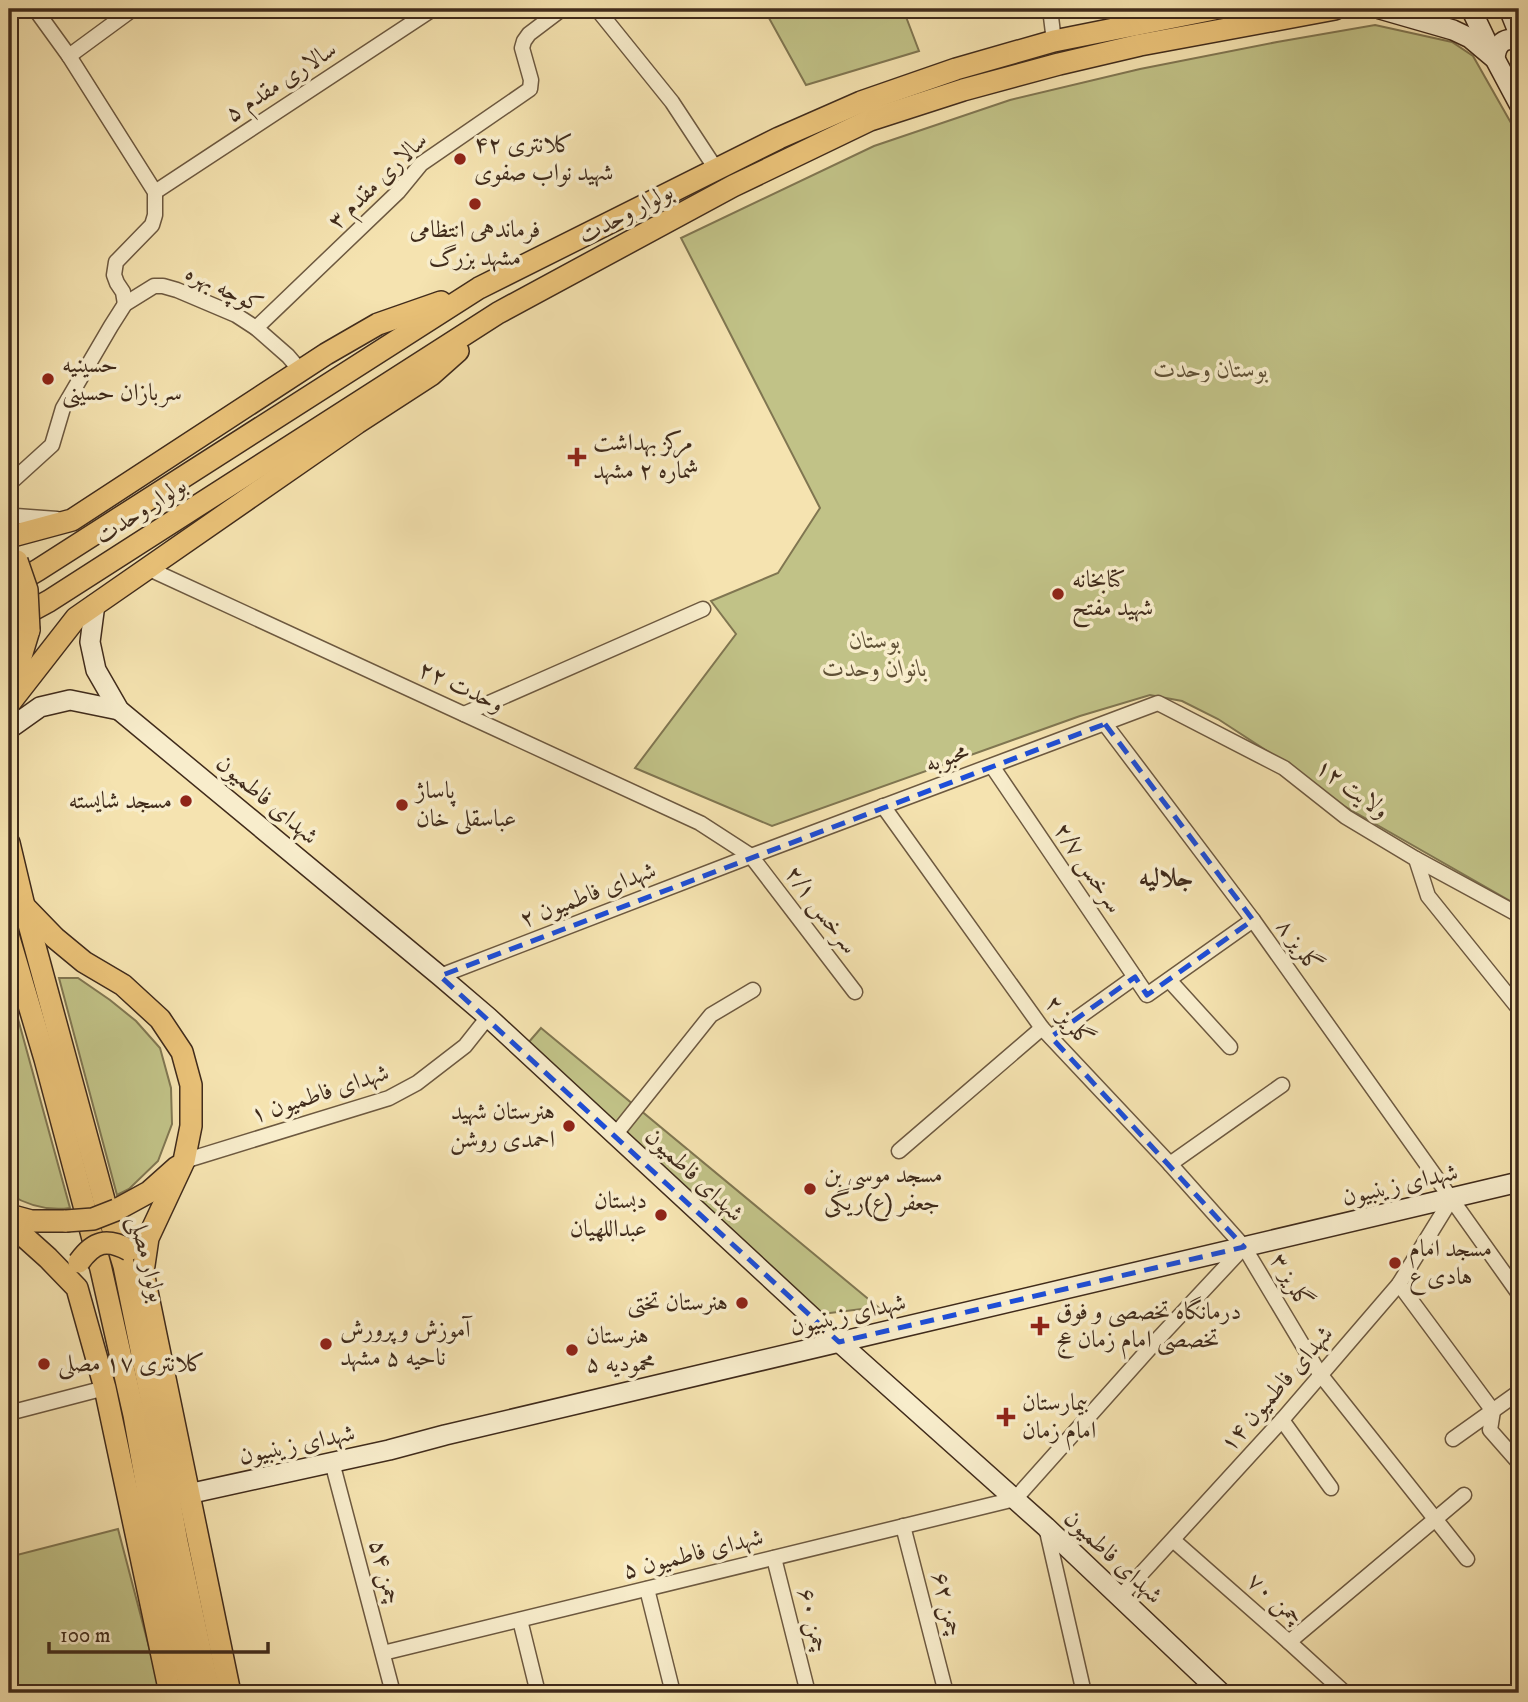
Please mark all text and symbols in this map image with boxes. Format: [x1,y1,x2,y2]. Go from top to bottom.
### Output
street label: سالاری مقدم ۵ [219,35,345,133]
street label: سالاری مقدم ۳ [322,126,438,240]
place label: کلانتری ۴۲ شهید نواب صفوی [474,130,613,188]
marker: کلانتری ۴۲ شهید نواب صفوی [452,151,468,167]
street label: بولوار وحدت [574,177,678,251]
marker: فرماندهی انتظامی مشهد بزرگ [467,196,483,212]
place label: فرماندهی انتظامی مشهد بزرگ [410,215,540,273]
street label: کوچه بهره [180,257,268,322]
place label: حسینیه سربازان حسینی [62,350,182,409]
park label: بوستان وحدت [1154,355,1269,385]
marker: حسینیه سربازان حسینی [40,371,56,387]
place label: مرکز بهداشت شماره ۲ مشهد [593,428,699,486]
marker: مرکز بهداشت شماره ۲ مشهد [567,447,587,467]
street label: بولوار وحدت [90,470,192,552]
place label: کتابخانه شهید مفتح [1072,565,1153,628]
marker: کتابخانه شهید مفتح [1050,586,1066,602]
park label: بوستان بانوان وحدت [823,626,928,684]
street label: وحدت ۲۲ [413,654,509,720]
street label: محبوبه [921,736,973,780]
street label: شهدای فاطمیون [210,749,324,851]
street label: ولایت ۱۲ [1309,752,1395,826]
place label: پاساژ عباسقلی خان [414,776,516,835]
place label: مسجد شایسته [69,786,172,816]
marker: مسجد شایسته [178,793,194,809]
marker: پاساژ عباسقلی خان [394,797,410,813]
street label: سرخس ۲/۷ [1047,817,1129,919]
street label: شهدای فاطمیون ۲ [516,855,660,935]
street label: سرخس ۲/۱ [778,860,864,960]
district label: جلالیه [1139,862,1193,895]
street label: گلریز ۸ [1269,913,1329,979]
street label: گلریز ۲ [1038,988,1101,1053]
street label: شهدای فاطمیون ۱ [247,1058,393,1130]
place label: هنرستان شهید احمدی روشن [450,1097,555,1155]
marker: هنرستان شهید احمدی روشن [561,1118,577,1134]
street label: شهدای فاطمیون [638,1122,750,1228]
street label: شهدای زینبیون [1339,1157,1461,1213]
place label: مسجد موسی بن جعفر (ع)ریگی [824,1160,943,1222]
marker: مسجد موسی بن جعفر (ع)ریگی [802,1181,818,1197]
place label: دبستان عبداللهیان [570,1186,647,1244]
marker: دبستان عبداللهیان [653,1207,669,1223]
street label: بولوار مصلی [121,1213,172,1305]
place label: مسجد امام هادی ع [1409,1234,1492,1296]
street label: گلریز ۳ [1263,1247,1320,1314]
marker: مسجد امام هادی ع [1387,1255,1403,1271]
street label: شهدای زینبیون [787,1287,909,1343]
place label: هنرستان تختی [627,1288,728,1319]
marker: هنرستان تختی [734,1295,750,1311]
place label: درمانگاه تخصصی و فوق تخصصی امام زمان عج [1056,1296,1241,1360]
place label: آموزش و پرورش ناحیه ۵ مشهد [340,1315,473,1373]
marker: درمانگاه تخصصی و فوق تخصصی امام زمان عج [1030,1316,1050,1336]
street label: شهدای فاطمیون ۱۴ [1214,1320,1340,1458]
place label: هنرستان محمودیه ۵ [586,1321,655,1379]
marker: آموزش و پرورش ناحیه ۵ مشهد [318,1336,334,1352]
marker: هنرستان محمودیه ۵ [564,1342,580,1358]
place label: کلانتری ۱۷ مصلی [58,1349,205,1380]
marker: کلانتری ۱۷ مصلی [36,1356,52,1372]
place label: بیمارستان امام زمان [1022,1388,1096,1451]
marker: بیمارستان امام زمان [996,1407,1016,1427]
street label: شهدای زینبیون [236,1418,358,1472]
street label: شهدای فاطمیون [1057,1504,1169,1610]
street label: شهدای فاطمیون ۵ [620,1522,766,1586]
street label: چمن ۵۴ [362,1536,408,1608]
street label: چمن ۷۰ [1240,1566,1310,1632]
street label: چمن ۶۲ [925,1569,969,1639]
street label: چمن ۶۰ [791,1585,835,1655]
scale bar [49,1611,268,1655]
text: 100 m [60,1623,111,1649]

